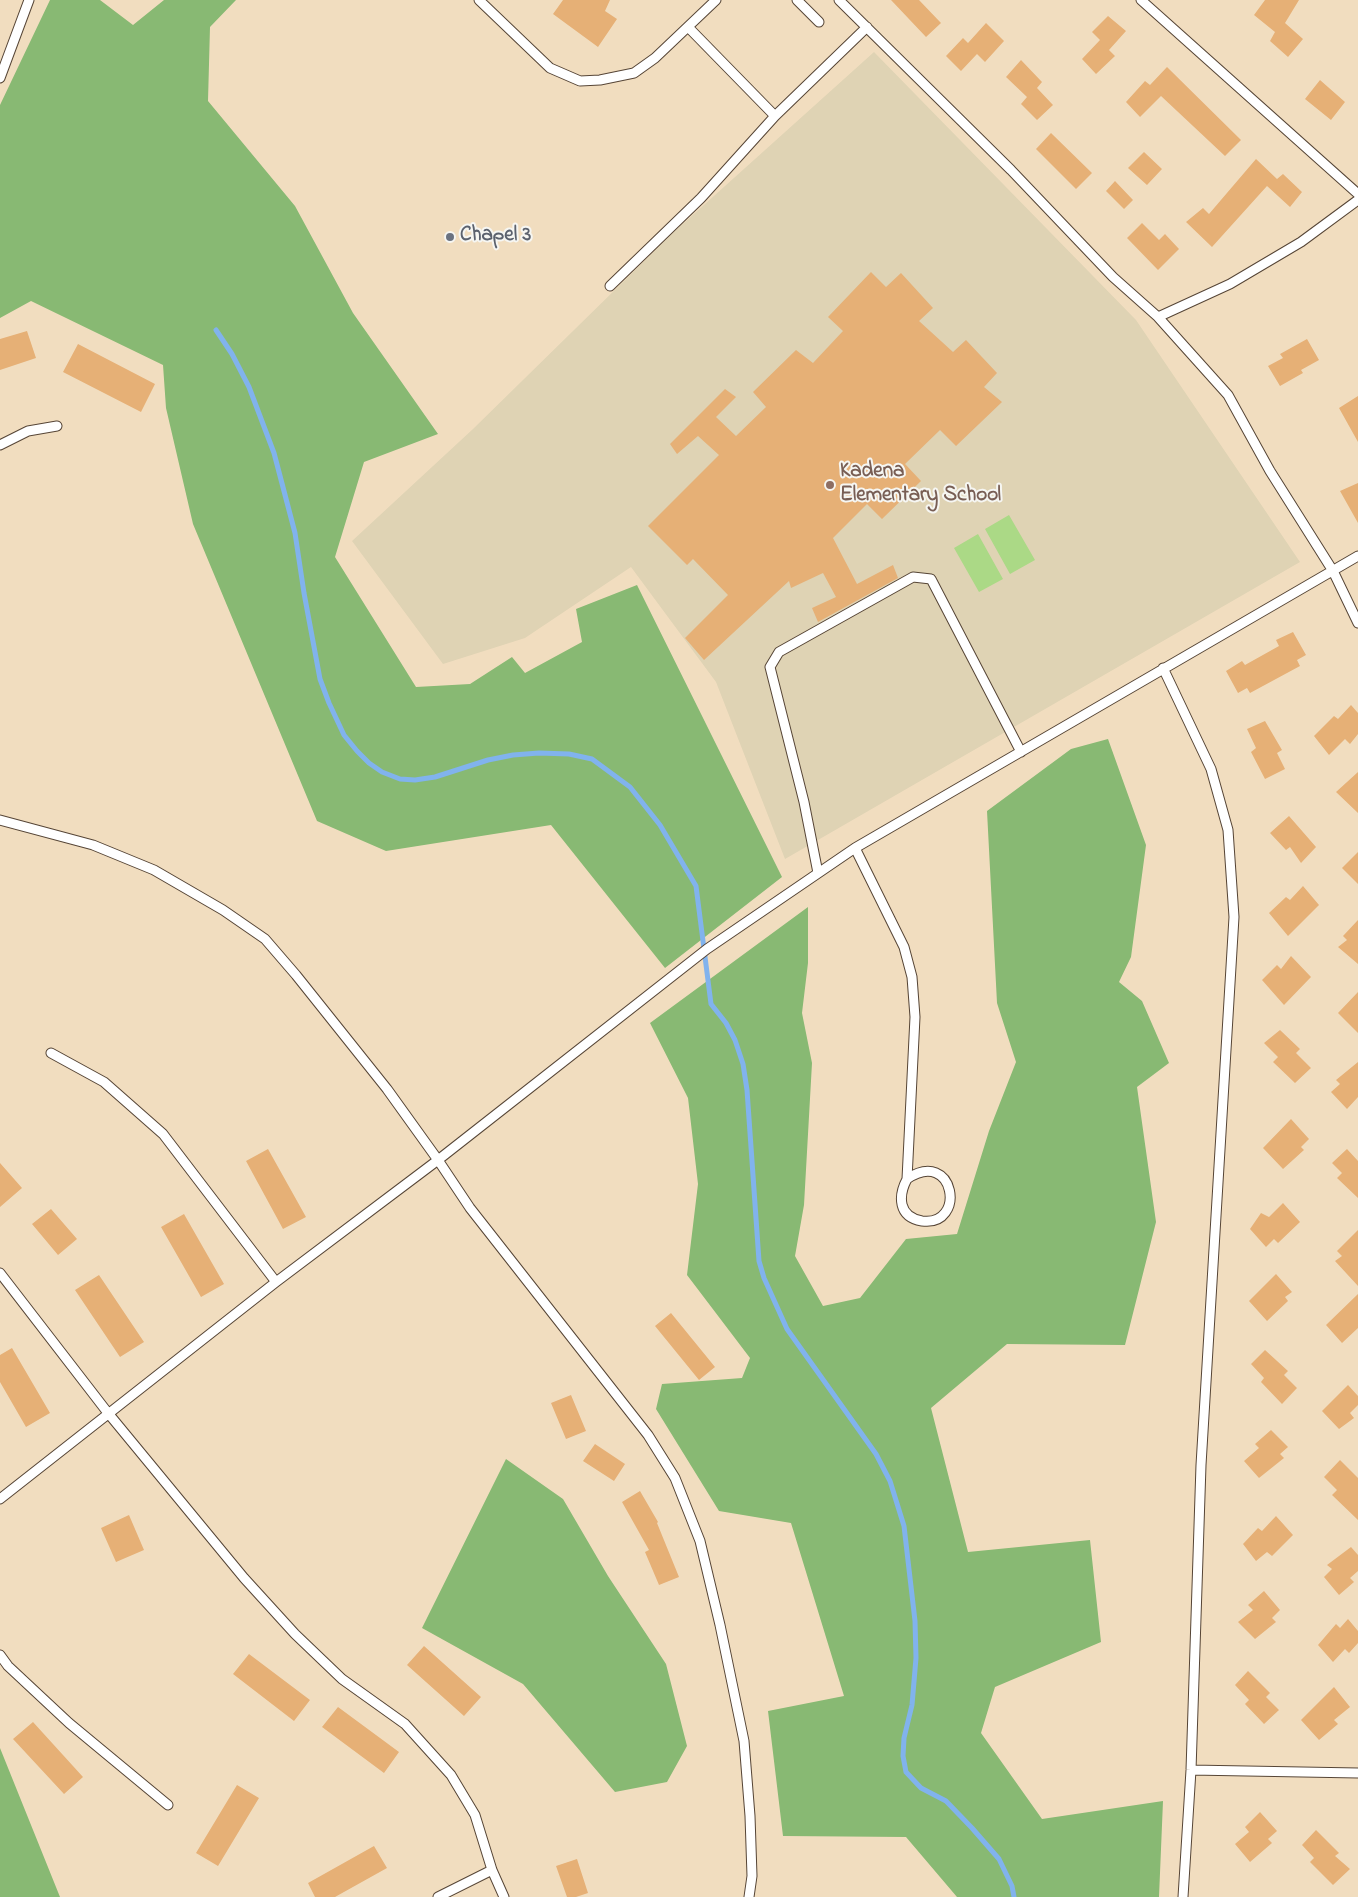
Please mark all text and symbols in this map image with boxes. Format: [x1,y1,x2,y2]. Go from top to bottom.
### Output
place label: Chapel 3 [460,224,531,250]
marker: Chapel 3 [444,231,456,243]
place label: Kadena Elementary School [840,460,1001,510]
marker: Kadena Elementary School [824,479,836,491]

